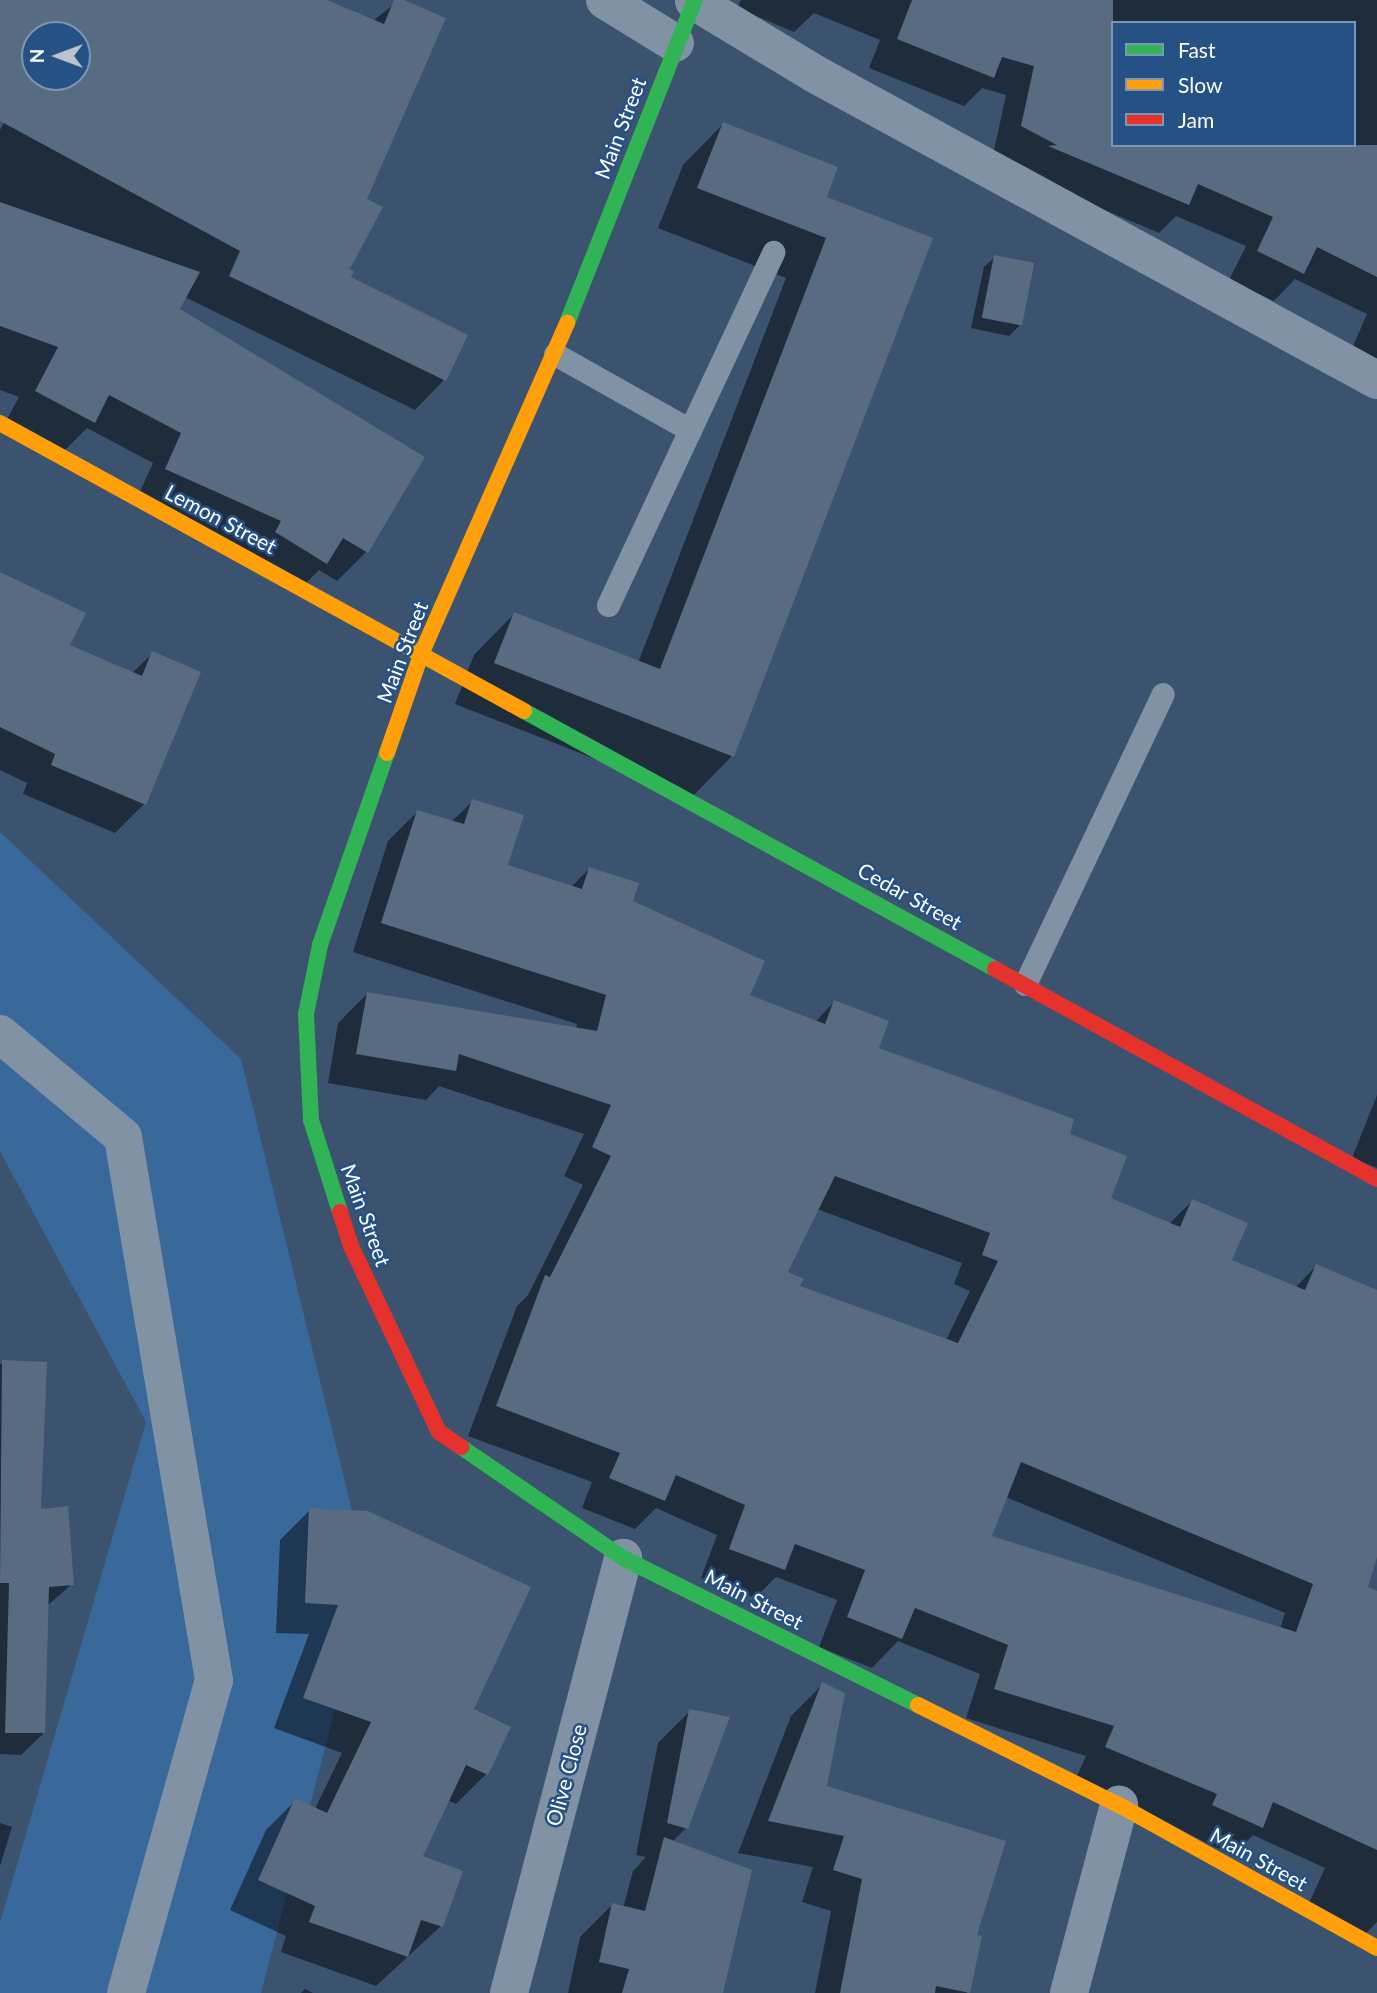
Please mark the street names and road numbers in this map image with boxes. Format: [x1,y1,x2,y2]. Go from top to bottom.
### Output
street label: Main Street [589,74,651,182]
street label: Lemon Street [161,479,281,559]
street label: Main Street [371,598,433,706]
street label: Cedar Street [853,857,967,935]
street label: Main Street [336,1160,396,1270]
street label: Main Street [701,1563,807,1635]
street label: Olive Close [540,1721,592,1829]
street label: Main Street [1206,1822,1312,1896]

